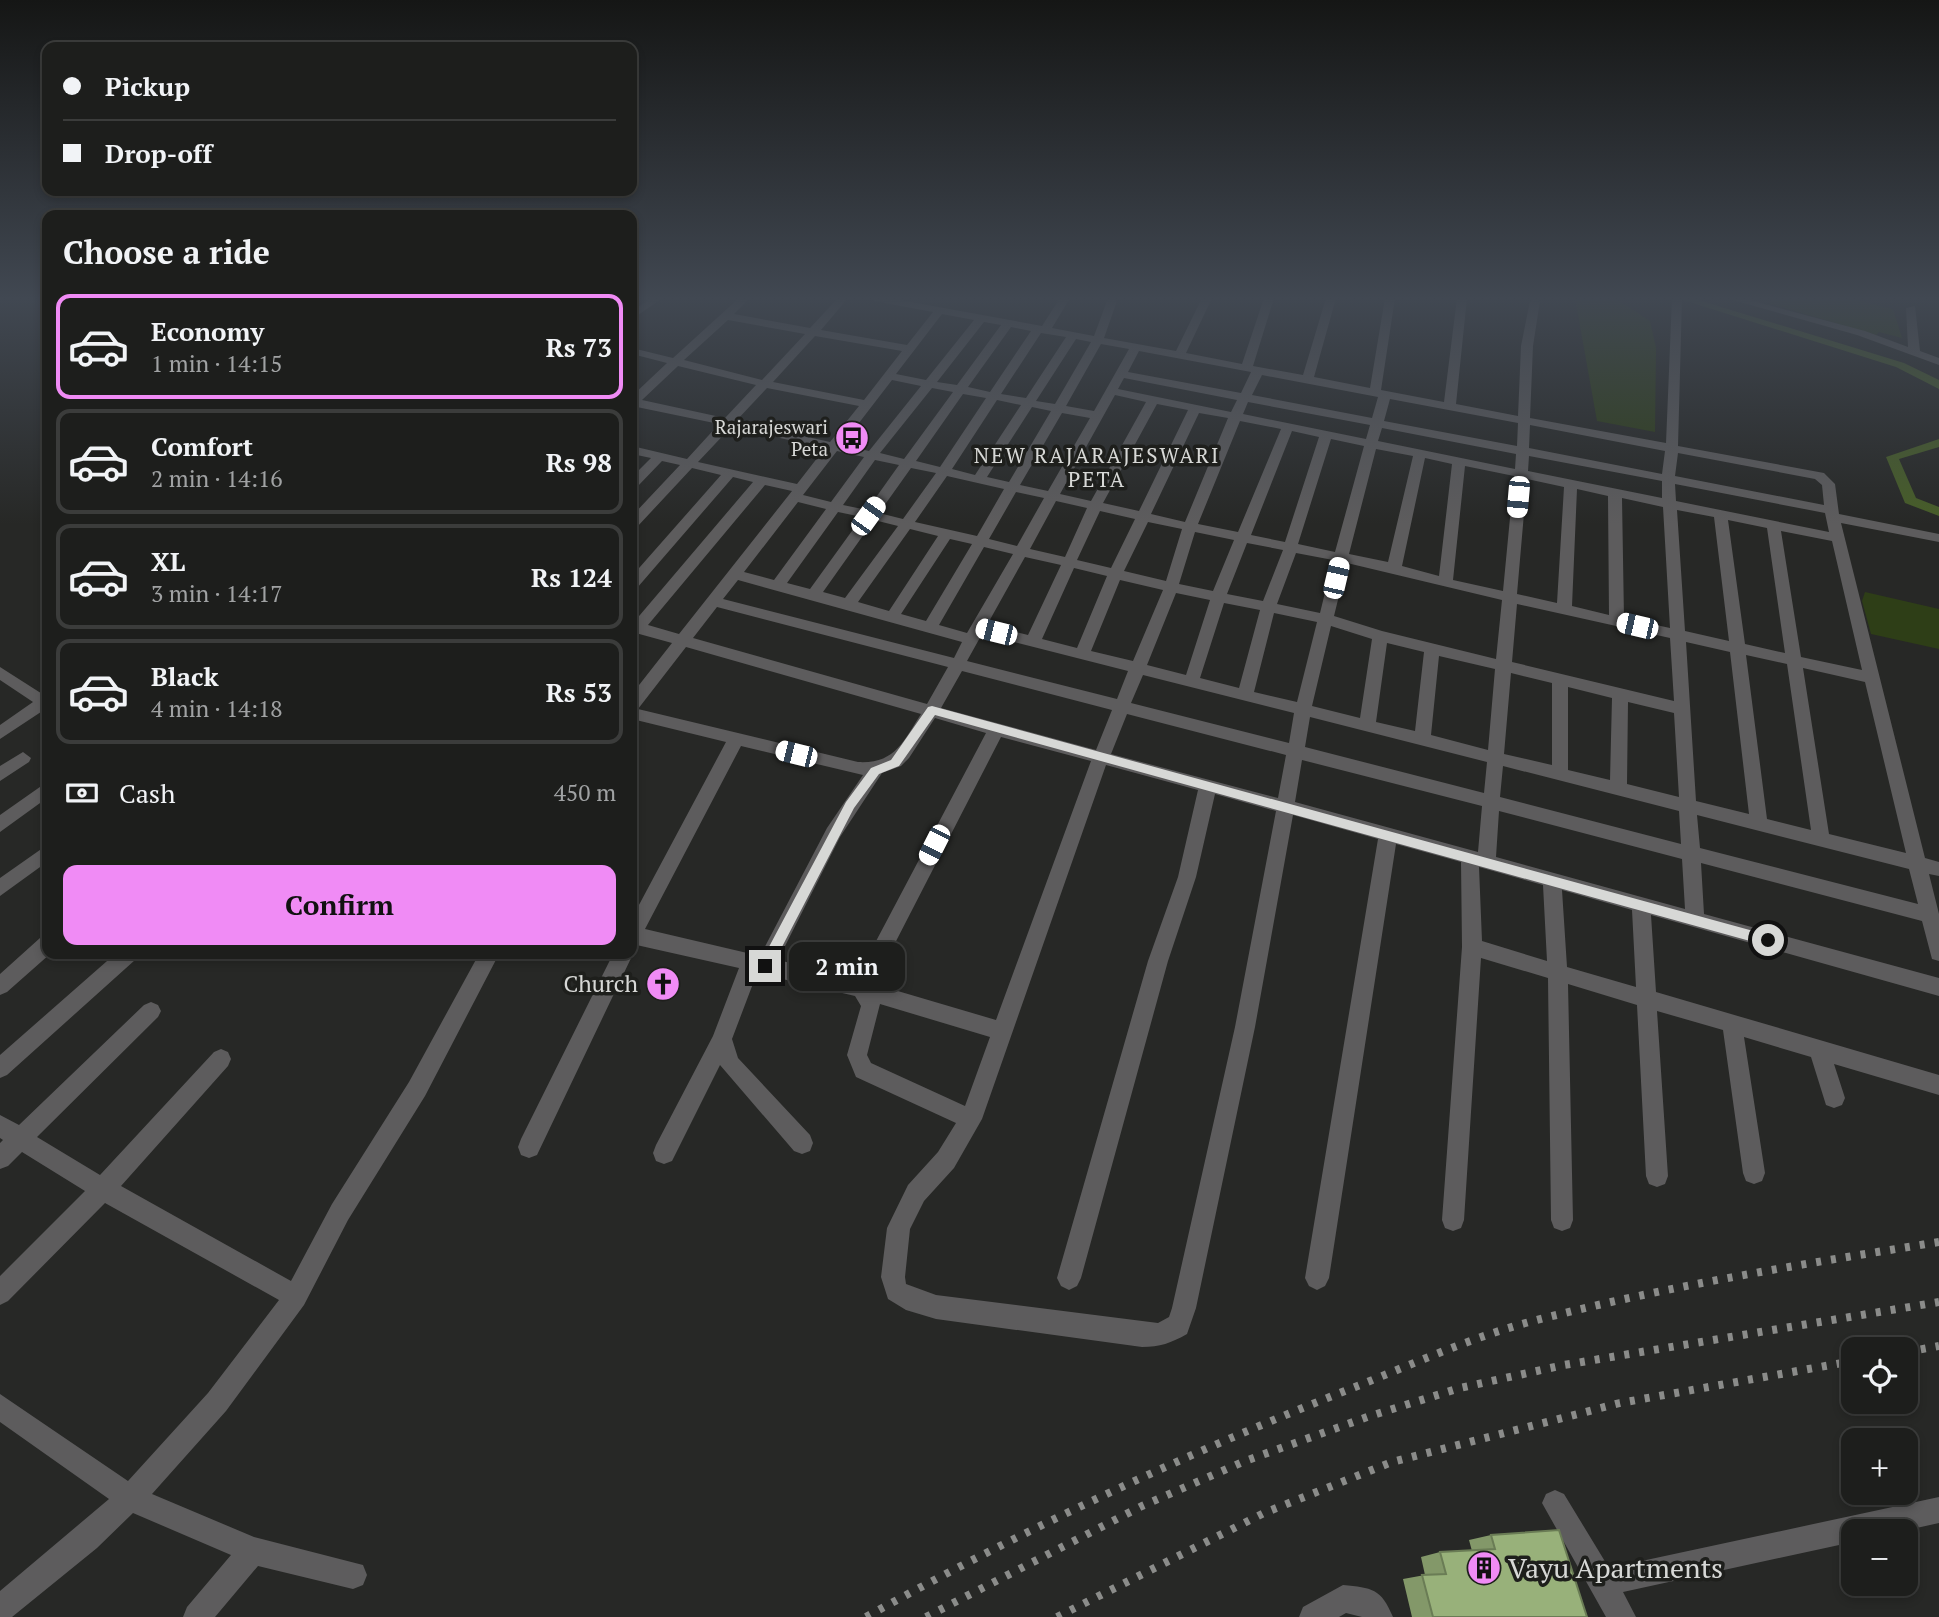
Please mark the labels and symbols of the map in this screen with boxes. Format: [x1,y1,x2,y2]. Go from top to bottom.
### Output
place label: Rajarajeswari Peta [715,414,828,461]
bus stop icon: Rajarajeswari Peta [833,419,871,457]
district label: NEW RAJARAJESWARI PETA [974,441,1220,493]
car [1506,475,1531,519]
car [848,493,889,539]
car [1322,555,1351,601]
car [1615,611,1660,641]
car [974,617,1019,647]
car [774,739,819,769]
car [916,822,953,868]
route start [1752,924,1784,956]
callout: 2 min [790,942,905,990]
route end [749,950,781,982]
church icon: Church [644,965,682,1003]
place label: Church [563,968,638,999]
building icon: Vayu Apartments [1465,1549,1503,1587]
place label: Vayu Apartments [1508,1549,1723,1586]

